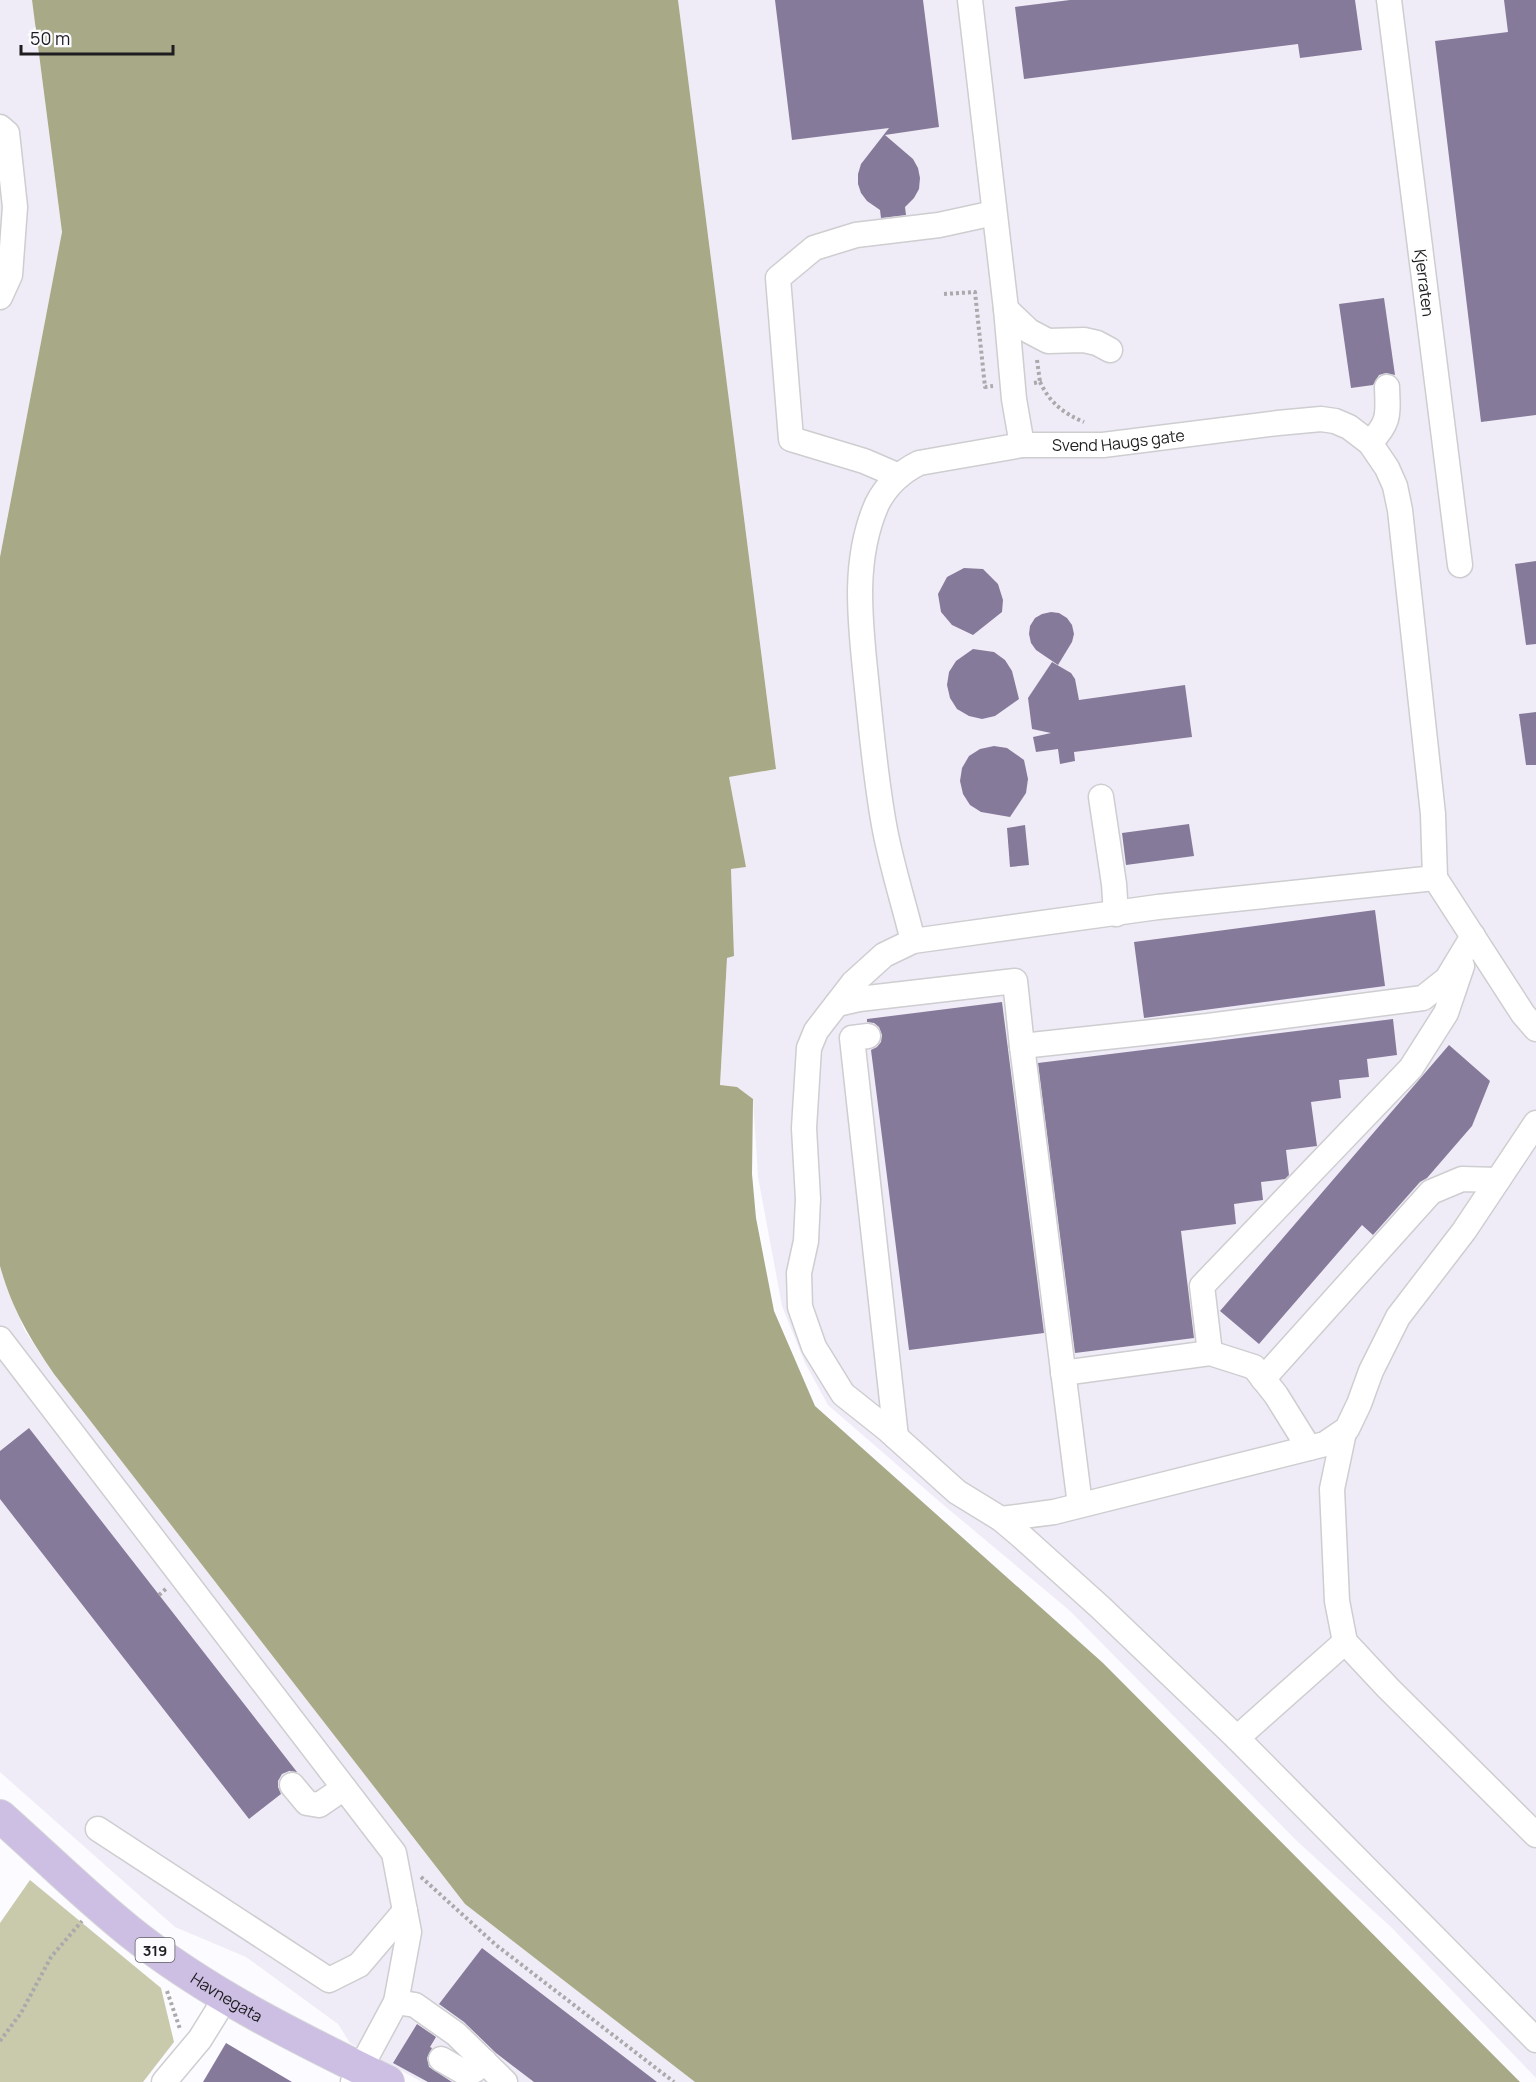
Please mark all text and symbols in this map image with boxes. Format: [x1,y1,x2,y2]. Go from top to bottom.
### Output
scale bar [21,18,172,56]
text: 50 m [30,26,70,50]
street label: Kjerraten [1409,248,1440,318]
street label: Svend Haugs gate [1052,424,1186,456]
road number: 319 [136,1938,174,1962]
street label: Havnegata [186,1967,267,2027]

